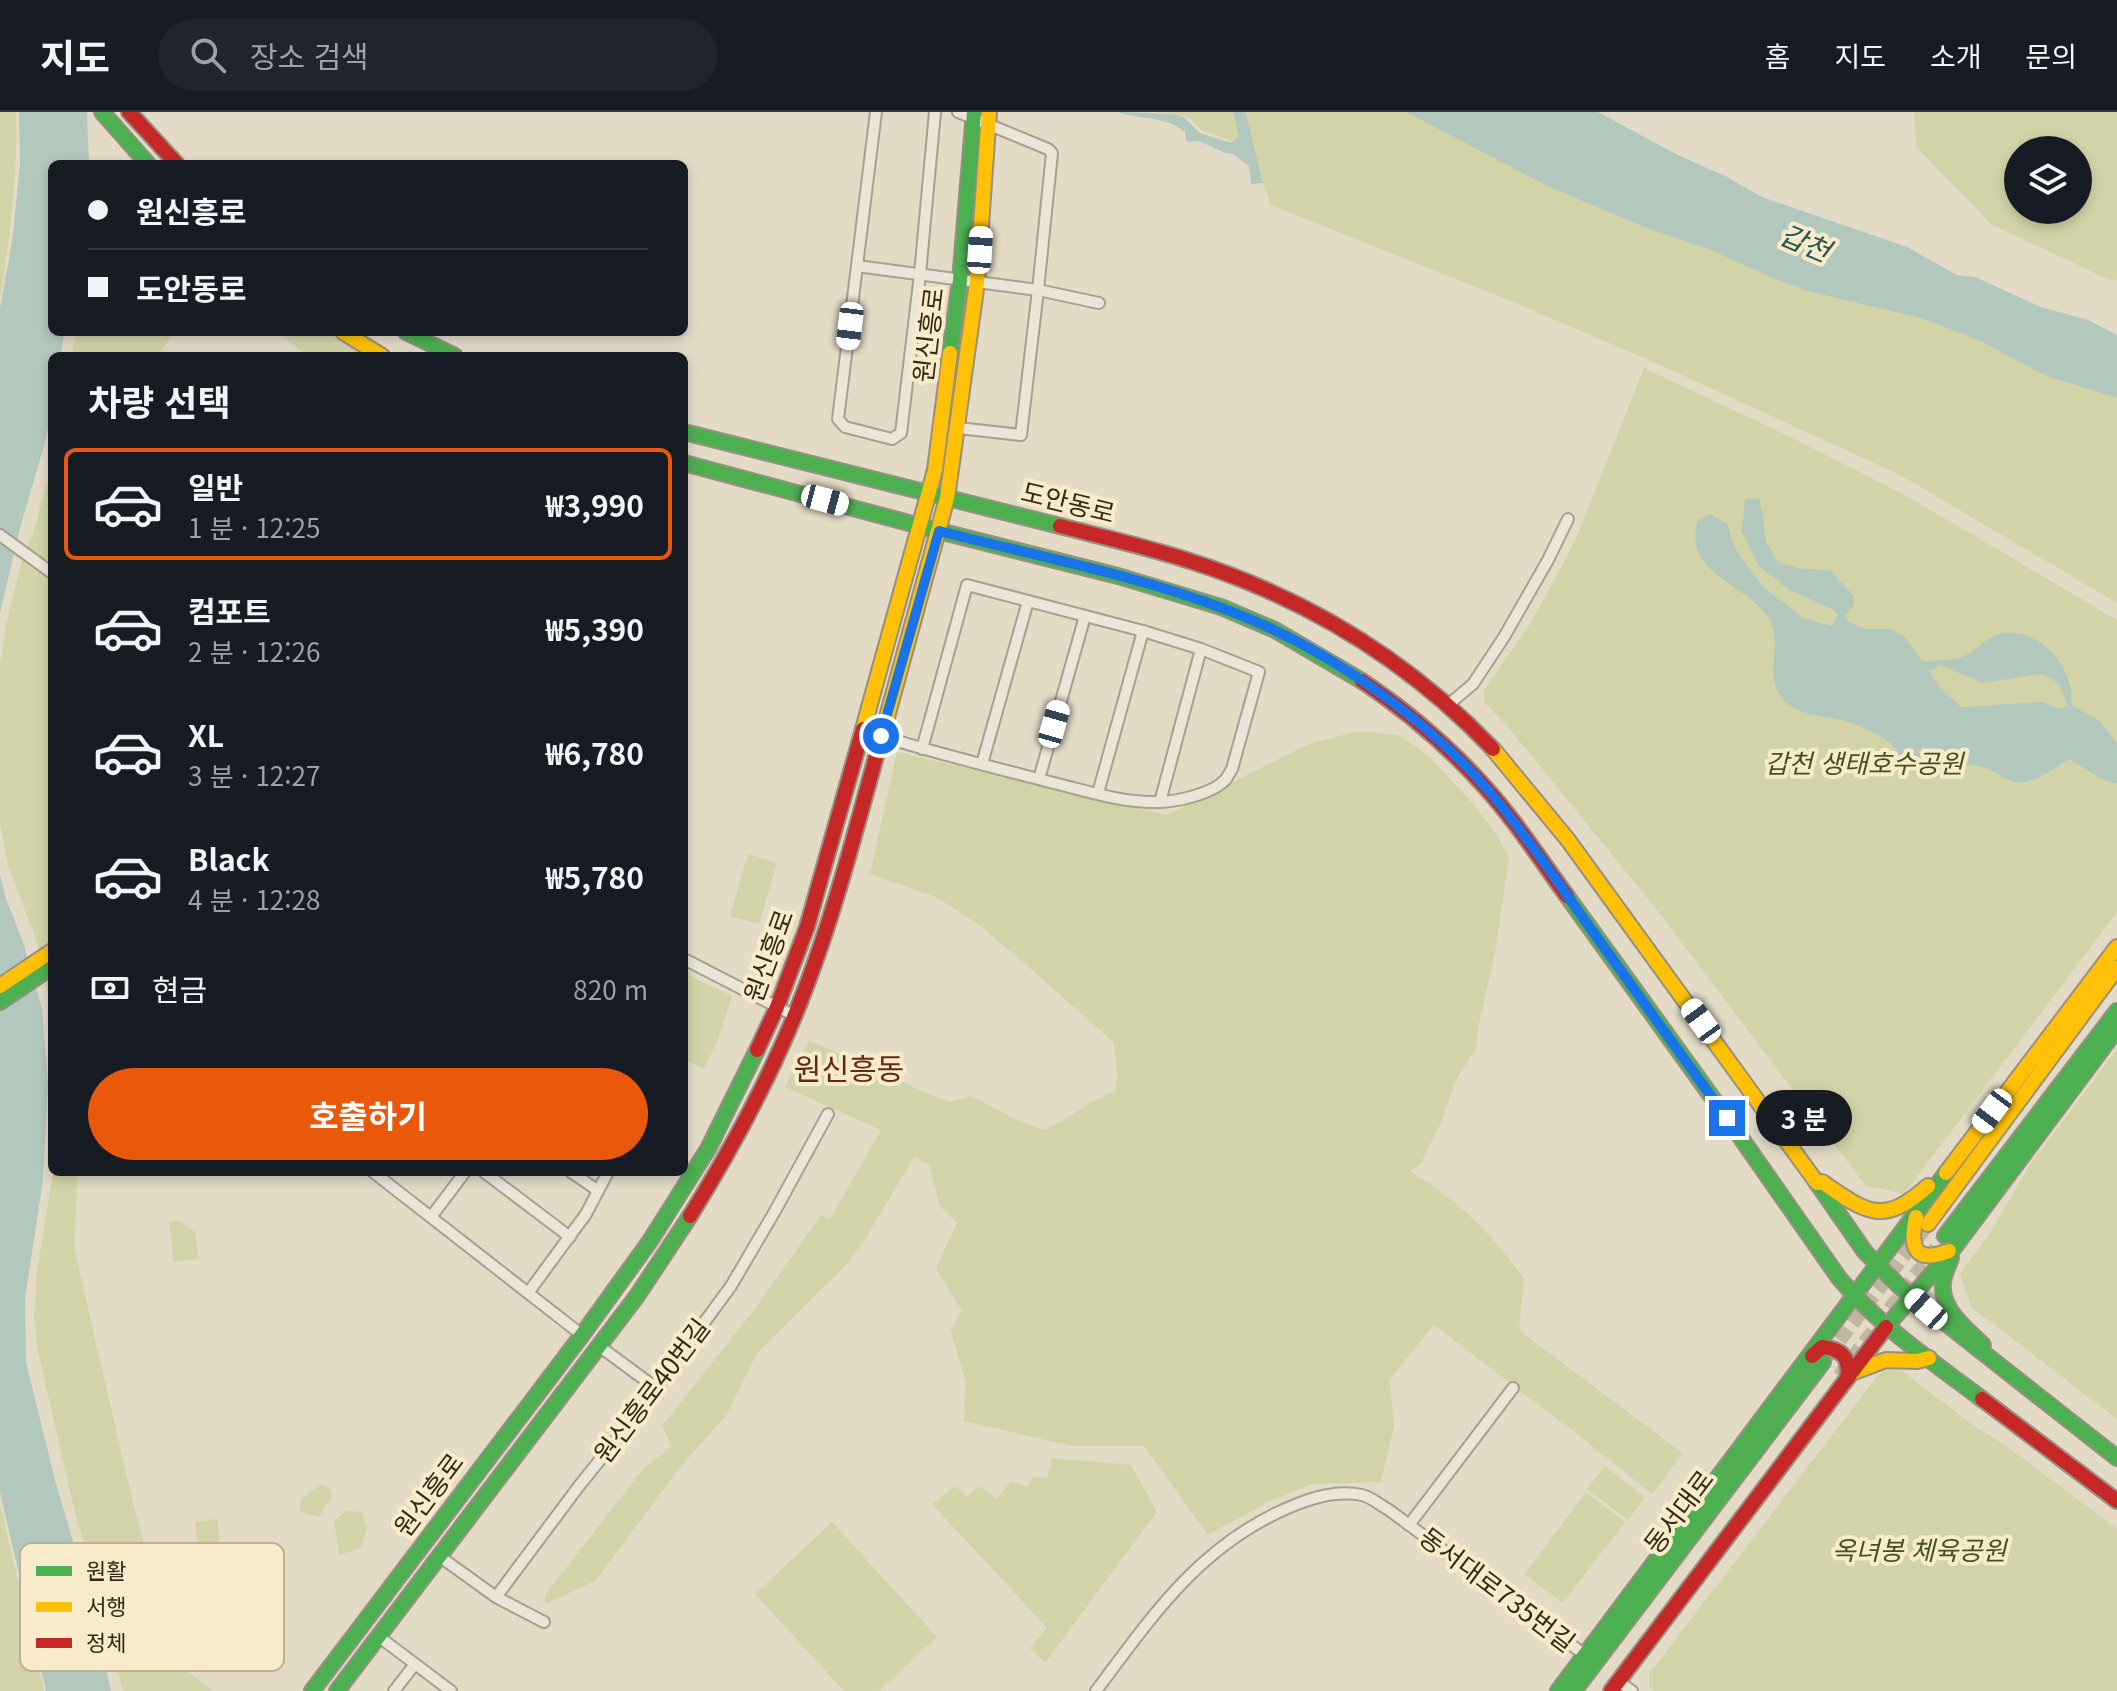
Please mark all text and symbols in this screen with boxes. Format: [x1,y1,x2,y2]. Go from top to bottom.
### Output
search box [158,19,718,91]
text: 지도 [40,28,110,83]
icon: search [186,33,230,77]
text: 장소 검색 [250,33,369,77]
text: 홈 [1765,35,1790,75]
text: 지도 [1834,35,1886,75]
text: 소개 [1930,35,1981,75]
text: 문의 [2025,35,2077,75]
map controls [2004,136,2092,224]
button: layers [2004,136,2092,224]
text: 원신흥로 [136,188,246,232]
water label: 갑천 [1774,213,1840,271]
car [966,225,994,275]
text: 도안동로 [136,265,246,309]
street label: 원신흥로 [902,285,951,384]
car [835,301,865,351]
text: 차량 선택 [88,374,231,426]
text: 일반 [188,464,243,508]
icon: car [92,468,164,540]
street label: 도안동로 [1018,471,1120,530]
text: ₩3,990 [546,482,644,526]
car [799,482,851,518]
text: 1 분 · 12:25 [188,508,320,545]
text: 컴포트 [188,588,271,632]
icon: car [92,592,164,664]
text: ₩5,390 [546,606,644,650]
text: 2 분 · 12:26 [188,632,320,669]
car [1036,698,1072,750]
text: XL [188,712,224,756]
icon: car [92,716,164,788]
route start [863,718,899,754]
text: ₩6,780 [546,730,644,774]
park label: 갑천 생태호수공원 [1765,743,1965,780]
text: 3 분 · 12:27 [188,756,320,793]
text: Black [188,836,270,880]
icon: car [92,840,164,912]
text: ₩5,780 [546,854,644,898]
text: 4 분 · 12:28 [188,880,320,917]
street label: 원신흥로 [733,904,800,1006]
icon: cash [88,966,132,1010]
text: 현금 [152,966,207,1010]
text: 820 m [573,970,648,1007]
car [1677,995,1725,1047]
district label: 원신흥동 [794,1045,904,1089]
button: 호출하기 [88,1068,648,1160]
car [1968,1085,2016,1137]
callout: 3 분 [1755,1090,1851,1146]
text: 3 분 [1781,1099,1827,1136]
route end [1709,1100,1745,1136]
car [1900,1284,1952,1334]
street label: 원신흥로40번길 [583,1310,717,1469]
street label: 원신흥로 [383,1444,471,1543]
street label: 동서대로 [1633,1461,1721,1560]
street label: 동서대로735번길 [1413,1517,1584,1659]
park label: 옥녀봉 체육공원 [1832,1530,2008,1567]
legend [20,1543,284,1671]
text: 원활 [86,1553,126,1585]
text: 서행 [86,1589,126,1621]
text: 정체 [86,1625,126,1657]

